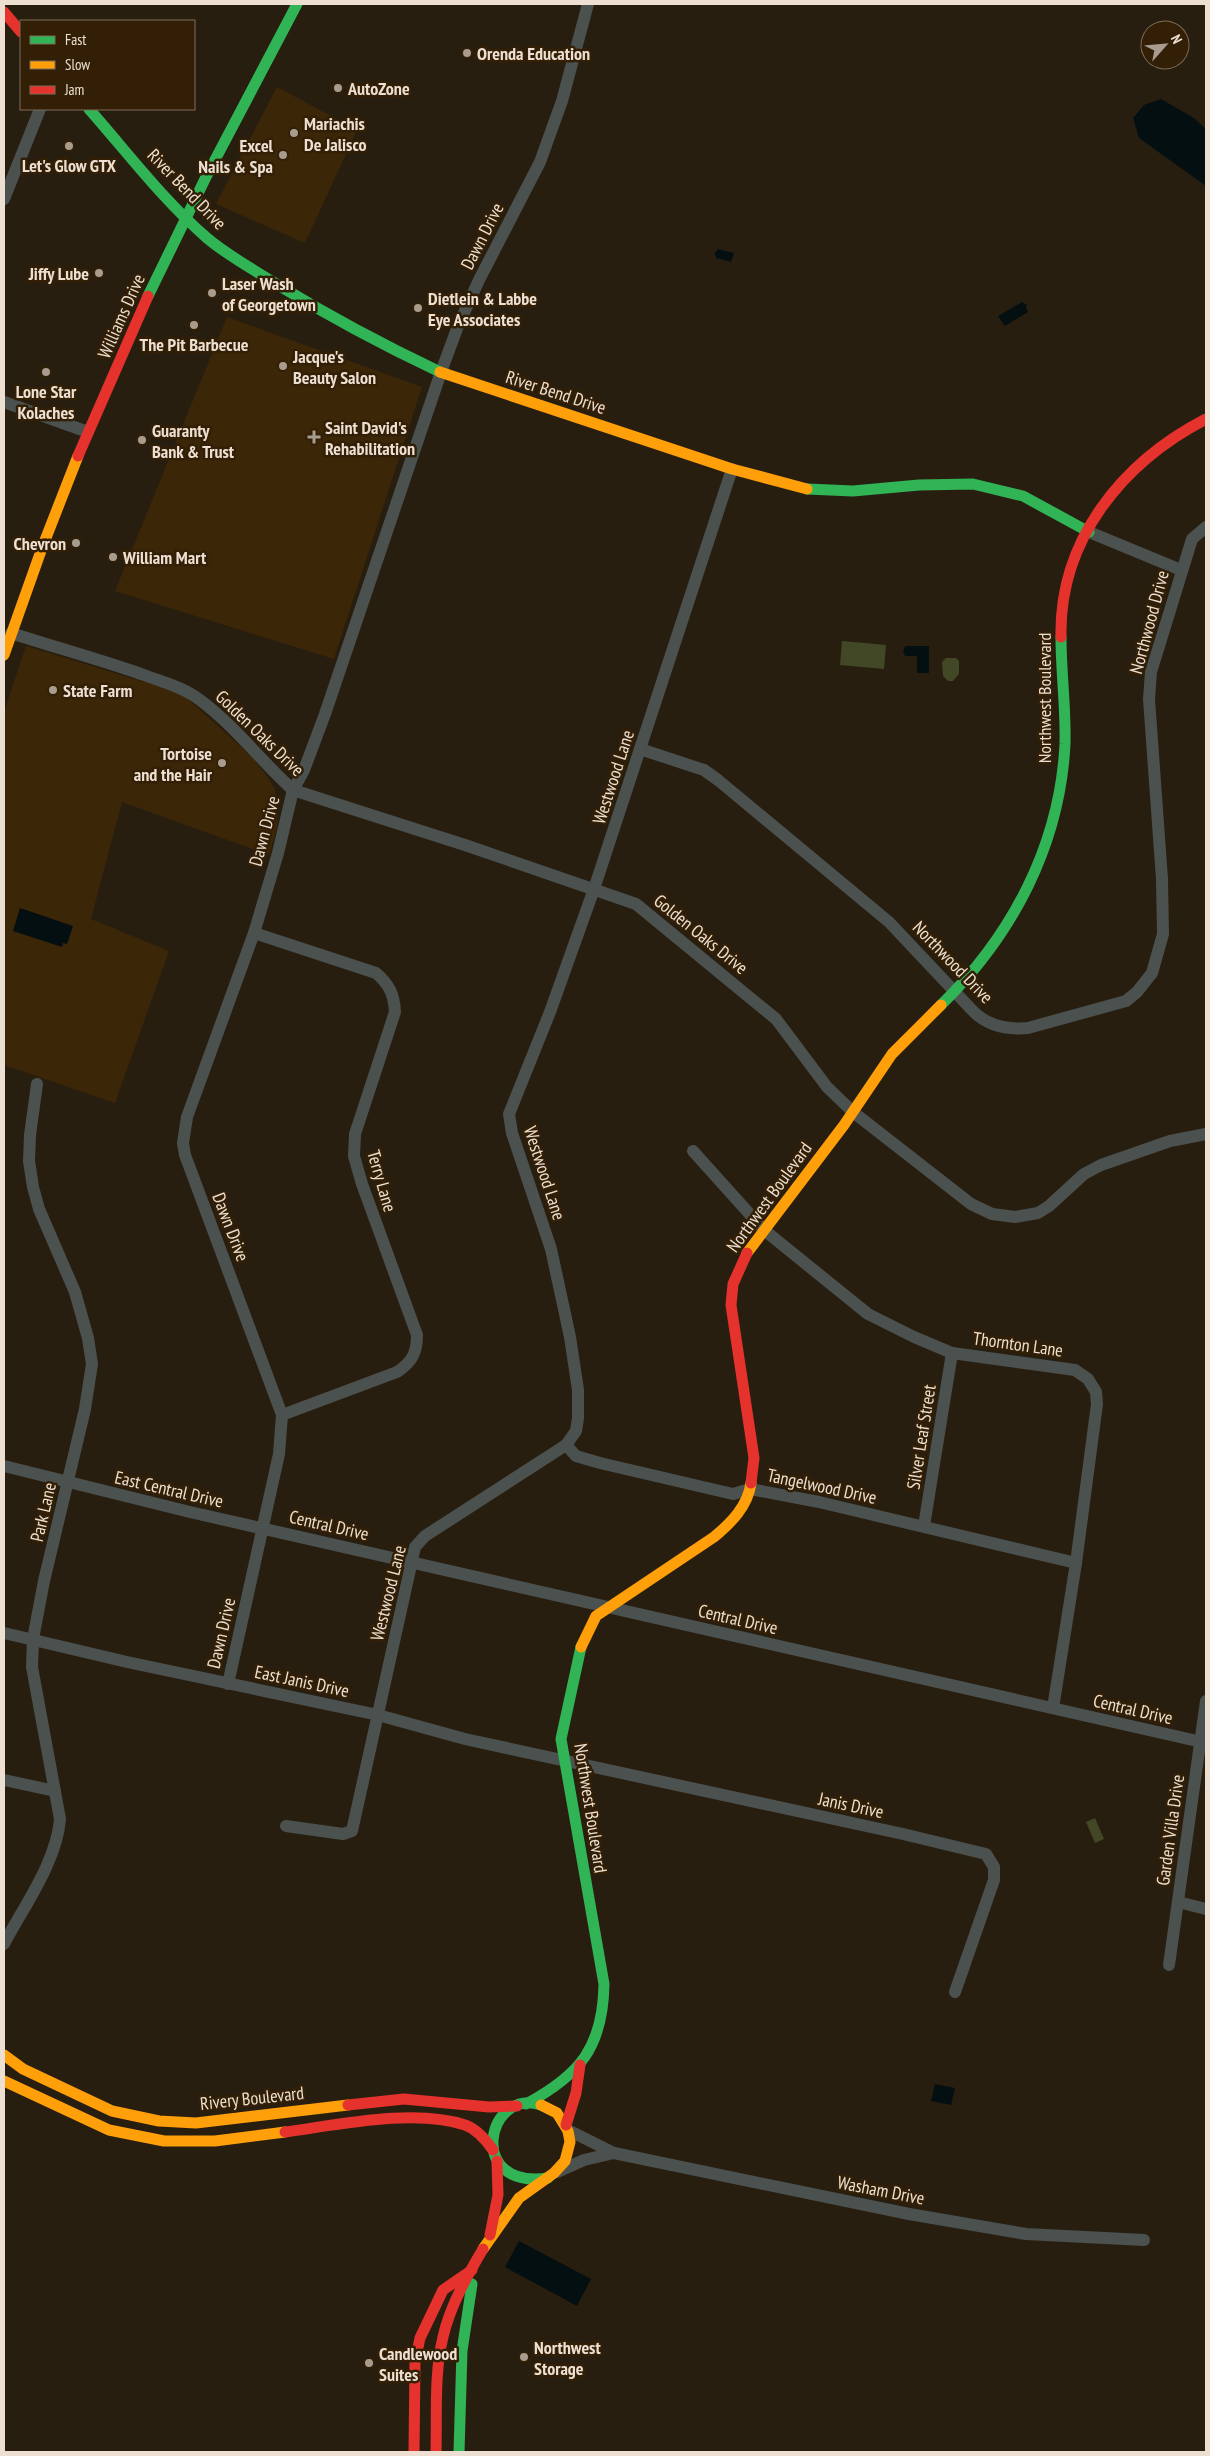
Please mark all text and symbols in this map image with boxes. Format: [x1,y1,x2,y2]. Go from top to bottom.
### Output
legend [20,20,195,110]
north arrow [1140,20,1190,70]
text: Fast [65,30,86,49]
text: N [1167,32,1186,47]
place label: Orenda Education [477,42,590,65]
marker: Orenda Education [461,47,473,59]
text: Slow [65,55,90,74]
place label: AutoZone [347,77,410,100]
text: Jam [64,80,84,99]
marker: AutoZone [332,82,344,94]
place label: Mariachis De Jalisco [304,112,366,156]
marker: Mariachis De Jalisco [288,127,300,139]
place label: Excel Nails & Spa [198,134,274,178]
marker: Let's Glow GTX [63,140,75,152]
street label: River Bend Drive [143,144,231,234]
marker: Excel Nails & Spa [277,149,289,161]
place label: Let's Glow GTX [22,154,116,177]
street label: Dawn Drive [455,199,509,273]
place label: Jiffy Lube [28,262,89,285]
marker: Jiffy Lube [93,267,105,279]
street label: Williams Drive [92,270,150,362]
place label: Laser Wash of Georgetown [222,272,316,316]
marker: Laser Wash of Georgetown [206,287,218,299]
place label: Dietlein & Labbe Eye Associates [428,287,537,331]
marker: Dietlein & Labbe Eye Associates [412,302,424,314]
marker: The Pit Barbecue [188,319,200,331]
place label: The Pit Barbecue [140,333,249,356]
place label: Jacque's Beauty Salon [292,345,376,389]
marker: Jacque's Beauty Salon [277,360,289,372]
street label: River Bend Drive [503,365,609,419]
marker: Lone Star Kolaches [40,366,52,378]
place label: Lone Star Kolaches [16,380,77,424]
place label: Saint David's Rehabilitation [325,416,415,460]
place label: Guaranty Bank & Trust [152,419,235,463]
marker: Saint David's Rehabilitation [307,430,321,444]
marker: Guaranty Bank & Trust [136,434,148,446]
place label: Chevron [14,532,66,555]
marker: Chevron [70,537,82,549]
place label: William Mart [122,546,207,569]
marker: William Mart [107,551,119,563]
street label: Northwood Drive [1124,568,1174,676]
street label: Northwest Boulevard [1033,633,1056,763]
place label: State Farm [63,679,132,702]
marker: State Farm [47,684,59,696]
street label: Golden Oaks Drive [211,685,309,781]
street label: Westwood Lane [587,727,639,827]
place label: Tortoise and the Hair [134,742,213,786]
marker: Tortoise and the Hair [216,757,228,769]
street label: Dawn Drive [244,793,284,869]
street label: Golden Oaks Drive [649,889,753,979]
street label: Northwood Drive [908,916,998,1008]
street label: Westwood Lane [519,1123,571,1223]
street label: Northwest Boulevard [721,1137,817,1257]
street label: Terry Lane [362,1147,402,1215]
street label: Dawn Drive [207,1189,255,1265]
street label: Thornton Lane [972,1326,1064,1362]
street label: Silver Leaf Street [901,1383,941,1491]
street label: Tangelwood Drive [765,1463,879,1509]
street label: East Central Drive [113,1465,225,1513]
street label: Park Lane [25,1480,61,1544]
street label: Central Drive [287,1505,371,1545]
street label: Westwood Lane [365,1543,411,1643]
street label: Dawn Drive [202,1595,240,1671]
street label: Central Drive [696,1599,780,1639]
street label: East Janis Drive [253,1660,351,1702]
street label: Central Drive [1091,1689,1175,1729]
street label: Northwest Boulevard [569,1742,613,1874]
street label: Garden Villa Drive [1151,1773,1189,1887]
street label: Janis Drive [815,1787,886,1823]
street label: Rivery Boulevard [199,2081,305,2115]
street label: Washam Drive [836,2170,926,2210]
place label: Northwest Storage [534,2336,601,2380]
place label: Candlewood Suites [379,2342,457,2386]
marker: Northwest Storage [518,2351,530,2363]
marker: Candlewood Suites [363,2357,375,2369]

